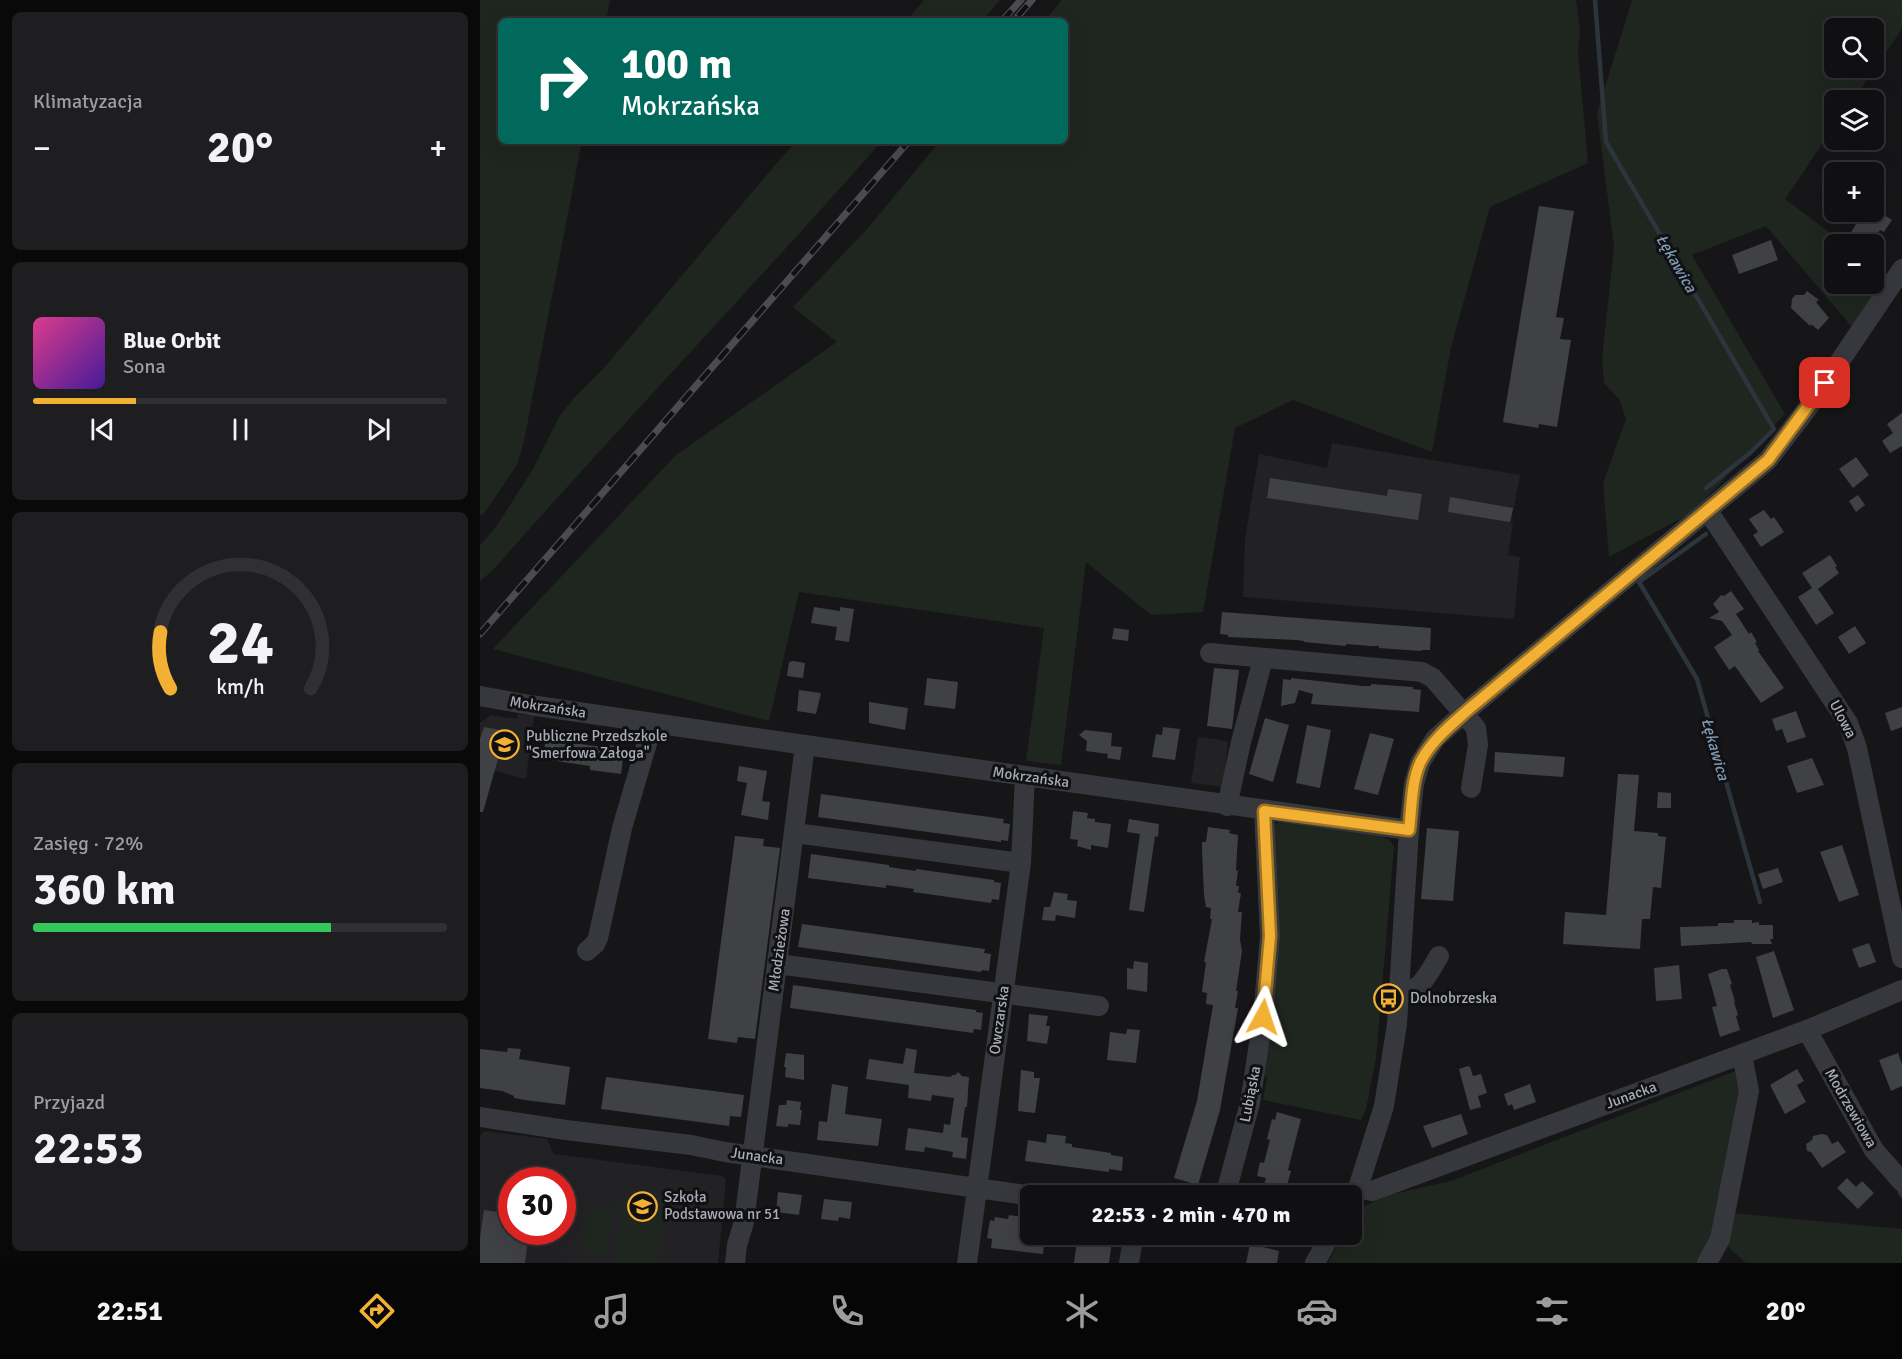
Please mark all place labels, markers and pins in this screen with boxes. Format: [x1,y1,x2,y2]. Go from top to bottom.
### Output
pin [1799,357,1850,408]
place label: Publiczne Przedszkole "Smerfowa Załoga" [526,727,667,762]
school or university icon: Publiczne Przedszkole "Smerfowa Załoga" [489,729,521,761]
bus stop icon: Dolnobrzeska [1373,982,1405,1014]
place label: Dolnobrzeska [1410,989,1497,1007]
place label: Szkoła Podstawowa nr 51 [664,1188,780,1223]
school or university icon: Szkoła Podstawowa nr 51 [627,1190,659,1222]

